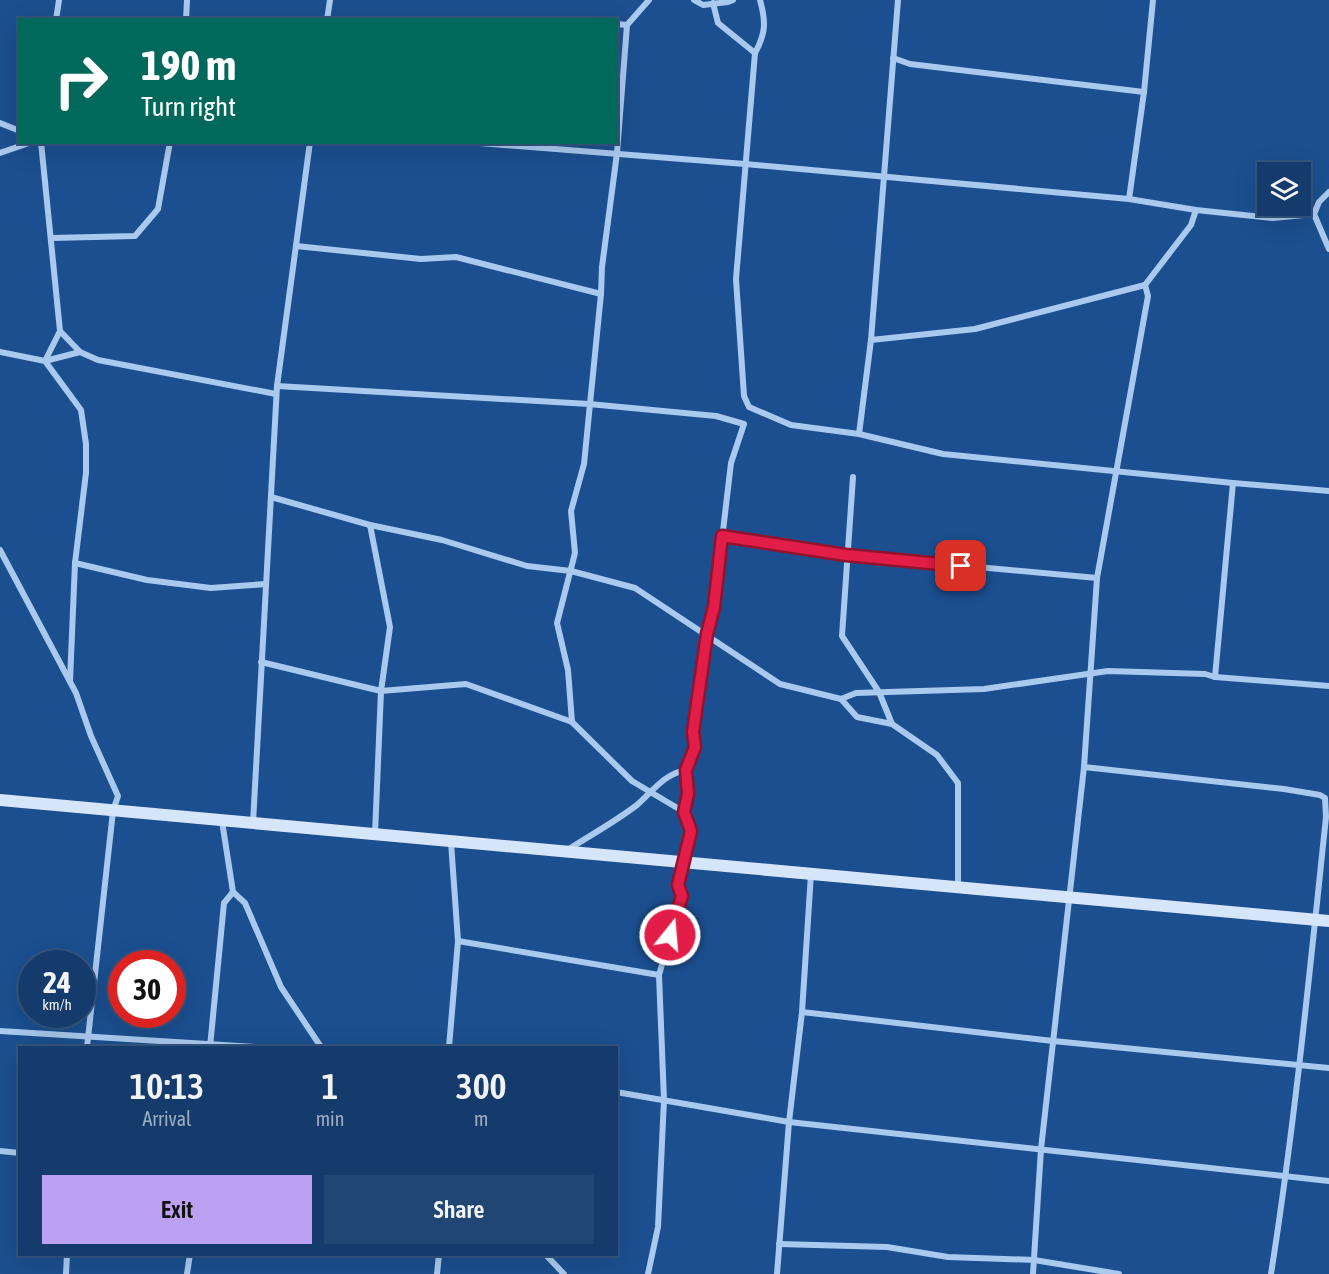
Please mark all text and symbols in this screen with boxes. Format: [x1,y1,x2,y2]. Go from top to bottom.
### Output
text: 190 m [141,41,236,89]
icon: right [42,42,120,120]
text: Turn right [141,91,236,122]
map controls [1257,162,1311,216]
button: layers [1257,162,1311,216]
pin [935,540,986,591]
icon: arrive [944,549,977,582]
position arrow [638,903,702,967]
speed limit sign: 30 [108,950,186,1028]
text: 24 [43,965,71,999]
text: km/h [42,996,72,1013]
text: 10:13 [129,1065,204,1107]
text: 1 [322,1065,338,1107]
text: 300 [456,1065,507,1107]
text: Arrival [142,1107,191,1130]
text: min [316,1107,344,1130]
text: m [474,1107,488,1130]
button: Exit [42,1175,312,1244]
button: Share [324,1175,594,1244]

